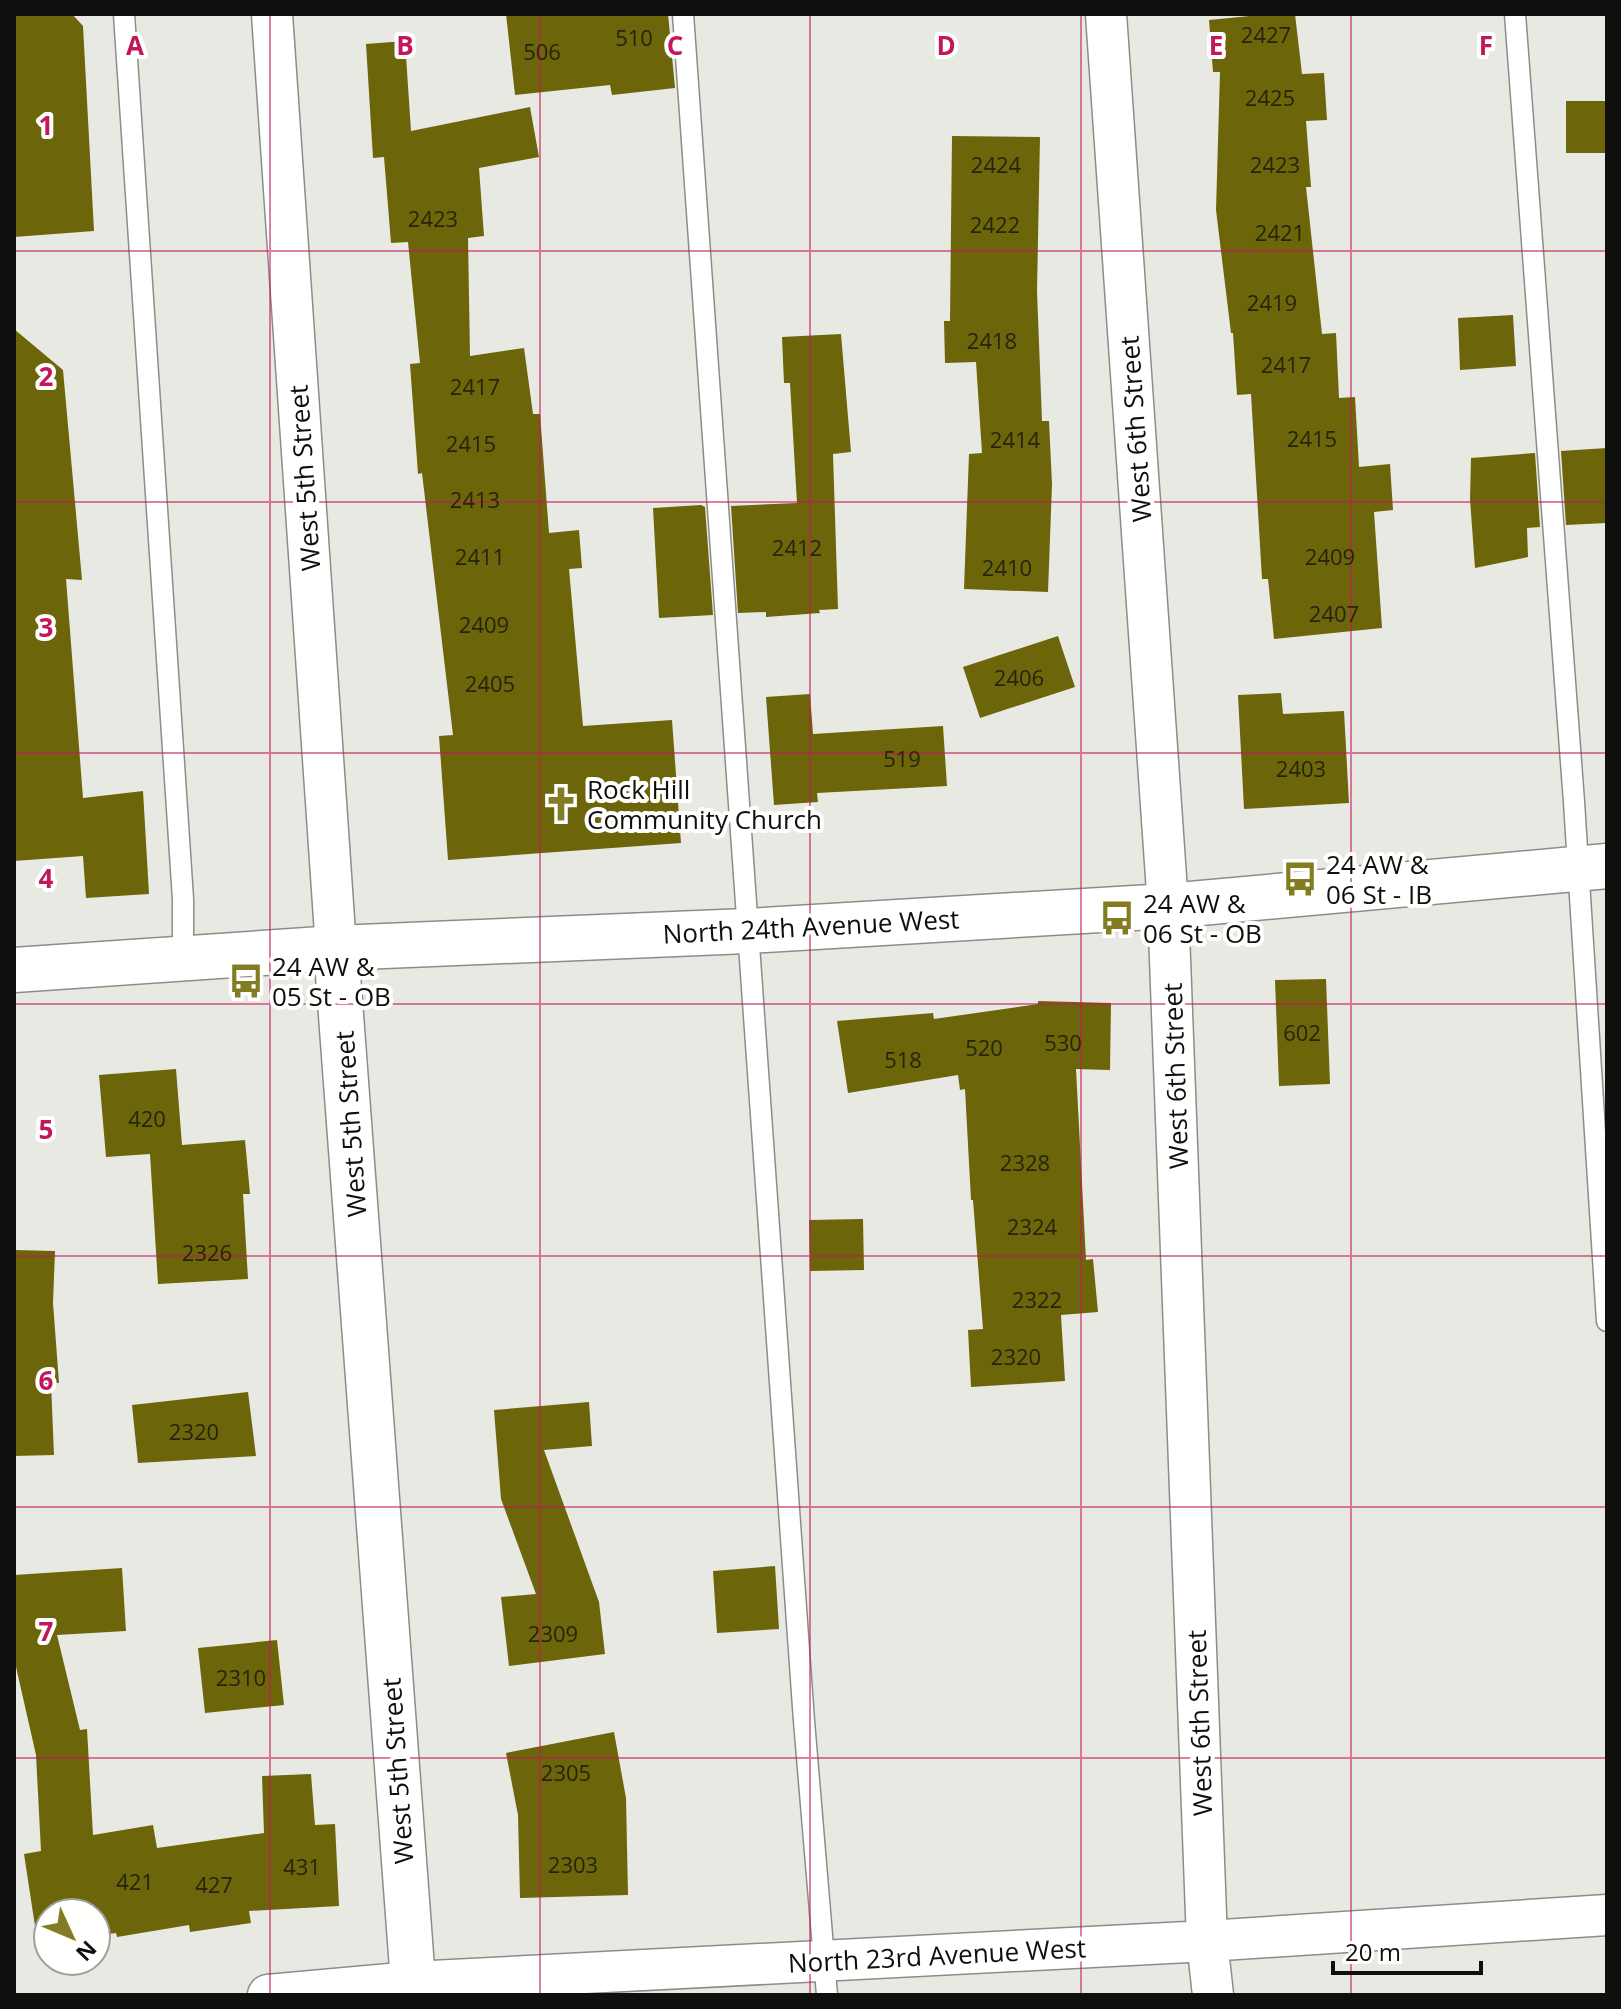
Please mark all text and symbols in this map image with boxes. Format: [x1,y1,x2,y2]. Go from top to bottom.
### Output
house number: 2427 [1241,19,1291,49]
house number: 510 [615,22,653,52]
text: A [126,27,144,63]
text: B [396,27,414,63]
text: C [667,27,683,63]
text: D [936,27,956,63]
text: E [1209,27,1223,63]
text: F [1479,27,1493,63]
house number: 506 [523,36,561,66]
house number: 2425 [1245,82,1295,112]
text: 1 [39,107,53,143]
house number: 2424 [971,149,1022,179]
house number: 2423 [1250,149,1300,179]
house number: 2423 [408,203,458,233]
house number: 2422 [970,209,1020,239]
house number: 2421 [1255,217,1305,247]
house number: 2419 [1247,287,1297,317]
house number: 2418 [967,325,1017,355]
street label: West 6th Street [1111,335,1159,523]
house number: 2417 [1261,349,1311,379]
text: 2 [39,358,54,394]
house number: 2417 [450,371,500,401]
street label: West 5th Street [280,384,328,572]
house number: 2415 [1287,423,1337,453]
house number: 2414 [990,424,1041,454]
house number: 2415 [446,428,496,458]
house number: 2413 [450,484,500,514]
house number: 2412 [772,532,822,562]
house number: 2411 [455,541,505,571]
house number: 2409 [1305,541,1355,571]
house number: 2410 [982,552,1032,582]
house number: 2407 [1309,598,1359,628]
text: 3 [39,609,53,645]
house number: 2409 [459,609,509,639]
house number: 2406 [994,662,1044,692]
house number: 2405 [465,668,515,698]
house number: 519 [883,743,921,773]
house number: 2403 [1276,753,1326,783]
place label: Rock Hill Community Church [587,771,822,837]
church icon: Rock Hill Community Church [542,785,580,823]
place label: 24 AW & 06 St - IB [1326,846,1432,912]
text: 4 [39,860,54,896]
bus stop icon: 24 AW & 06 St - IB [1281,860,1319,898]
place label: 24 AW & 06 St - OB [1143,885,1262,951]
bus stop icon: 24 AW & 06 St - OB [1098,899,1136,937]
street label: North 24th Avenue West [662,900,960,952]
place label: 24 AW & 05 St - OB [272,948,391,1014]
bus stop icon: 24 AW & 05 St - OB [227,962,265,1000]
street label: West 6th Street [1154,982,1196,1170]
house number: 602 [1283,1017,1321,1047]
house number: 530 [1044,1027,1082,1057]
street label: West 5th Street [326,1030,374,1218]
house number: 520 [965,1032,1003,1062]
house number: 518 [884,1044,922,1074]
house number: 420 [128,1103,166,1133]
text: 5 [39,1111,53,1147]
house number: 2328 [1000,1147,1050,1177]
house number: 2324 [1007,1211,1058,1241]
house number: 2326 [182,1237,232,1267]
house number: 2322 [1012,1284,1062,1314]
house number: 2320 [991,1341,1041,1371]
text: 6 [39,1362,54,1398]
house number: 2320 [169,1416,219,1446]
text: 7 [39,1613,54,1649]
house number: 2309 [528,1618,578,1648]
street label: West 6th Street [1178,1629,1220,1817]
house number: 2310 [216,1662,266,1692]
street label: West 5th Street [373,1677,421,1865]
house number: 2305 [541,1757,591,1787]
house number: 2303 [548,1849,598,1879]
house number: 431 [283,1851,321,1881]
house number: 421 [116,1866,154,1896]
house number: 427 [195,1869,233,1899]
north arrow [32,1897,112,1977]
scale bar [1333,1925,1481,1975]
street label: North 23rd Avenue West [787,1929,1087,1981]
text: N [70,1935,104,1968]
text: 20 m [1345,1935,1401,1968]

